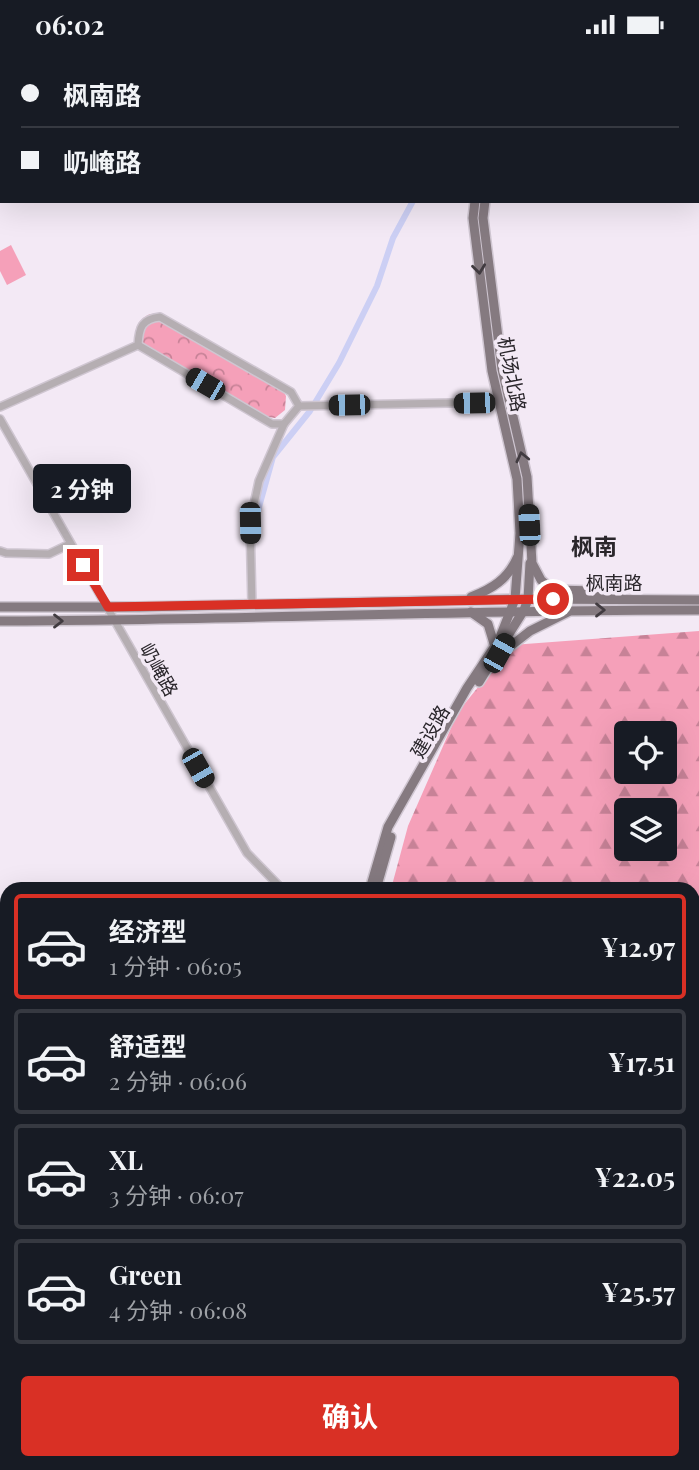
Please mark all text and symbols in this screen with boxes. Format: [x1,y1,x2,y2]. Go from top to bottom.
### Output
text: 06:02 [35,7,104,42]
text: 枫南路 [63,77,141,112]
text: 屷崦路 [63,144,141,179]
one-way arrow [472,263,487,275]
street label: 机场北路 [493,334,533,414]
car [182,364,229,404]
car [453,392,496,414]
car [328,394,371,416]
one-way arrow [516,451,530,463]
callout: 2 分钟 [34,463,132,512]
text: 2 分钟 [50,473,114,504]
car [240,502,261,544]
car [518,503,541,547]
district label: 枫南 [571,530,617,561]
route end [67,549,99,581]
street label: 枫南路 [585,569,643,595]
route start [537,583,569,615]
one-way arrow [595,602,605,618]
one-way arrow [53,613,63,629]
car [480,630,519,676]
street label: 屷崦路 [135,638,185,700]
street label: 建设路 [403,700,455,762]
map controls [614,721,677,861]
button: locate [614,721,677,784]
car [179,745,218,791]
button: layers [614,798,677,861]
text: 经济型 [109,913,187,948]
icon: car [25,915,88,978]
text: ¥12.97 [601,929,675,964]
text: 1 分钟 · 06:05 [109,950,242,981]
text: 舒适型 [109,1028,187,1063]
icon: car [25,1030,88,1093]
text: ¥17.51 [608,1044,675,1079]
text: 2 分钟 · 06:06 [109,1065,247,1096]
text: XL [109,1142,143,1177]
icon: car [25,1145,88,1208]
text: ¥22.05 [594,1159,675,1194]
text: 3 分钟 · 06:07 [109,1179,244,1210]
text: Green [109,1257,182,1292]
icon: car [25,1260,88,1323]
text: ¥25.57 [601,1274,675,1309]
text: 4 分钟 · 06:08 [109,1294,247,1325]
button: 确认 [21,1376,679,1456]

